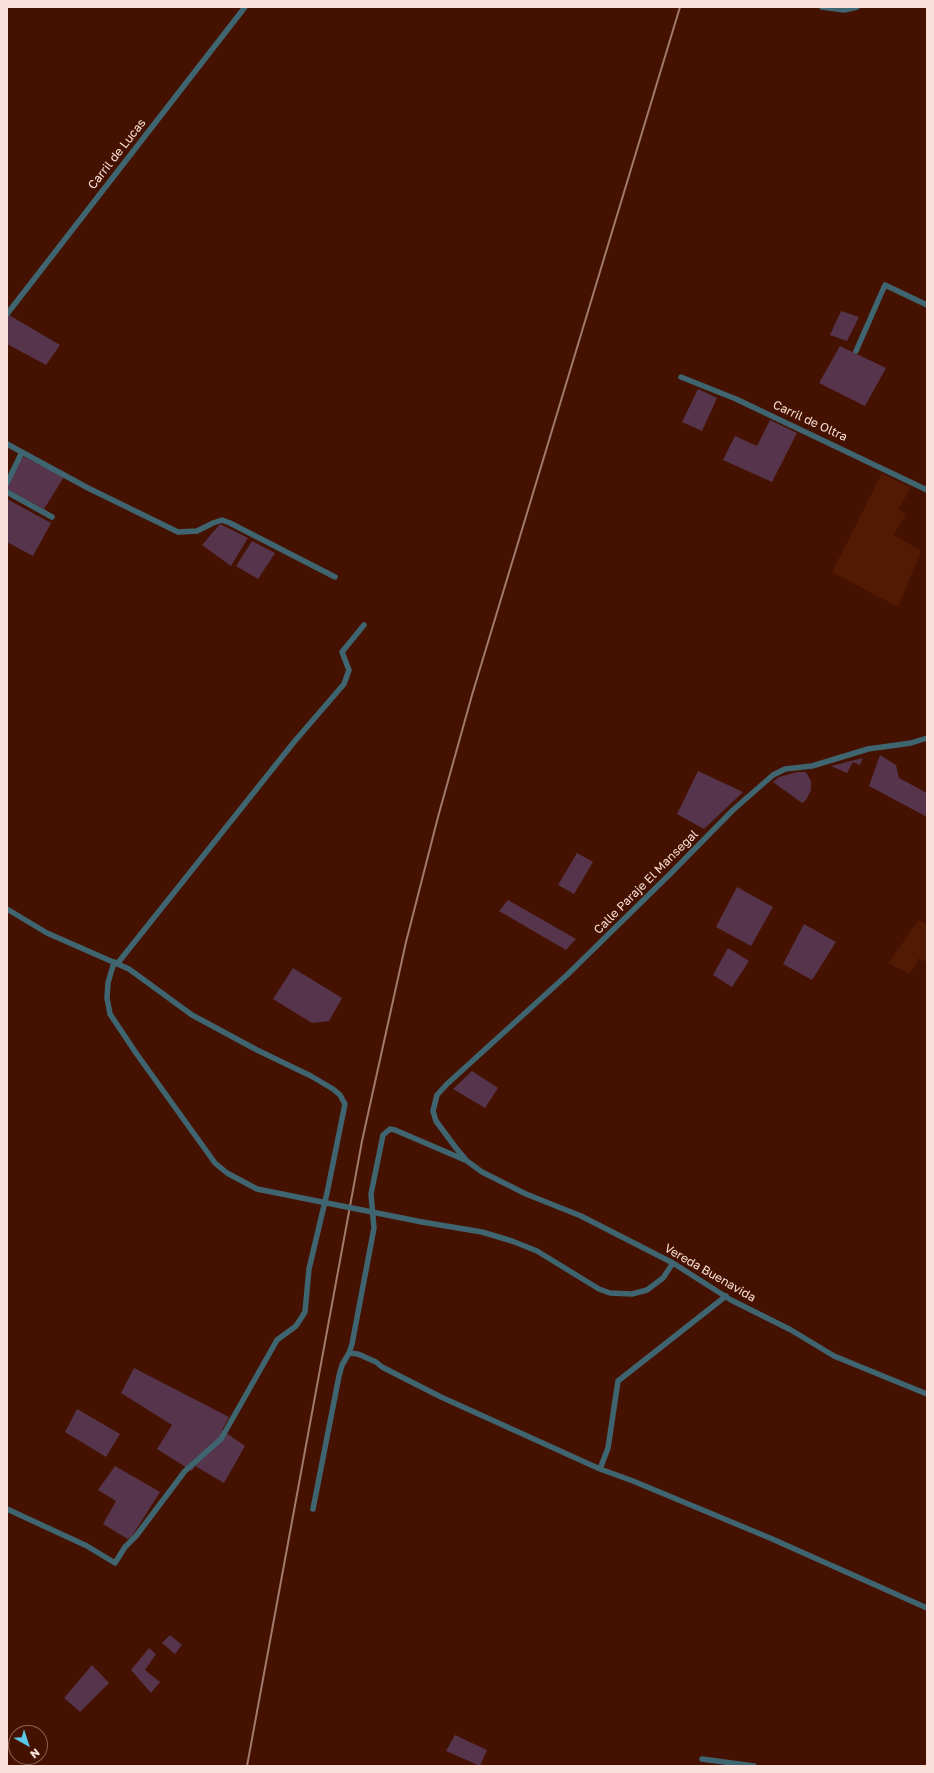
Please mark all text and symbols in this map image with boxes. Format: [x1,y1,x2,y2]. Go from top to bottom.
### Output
street label: Carril de Lucas [85,116,149,192]
street label: Carril de Oltra [771,398,849,444]
street label: Calle Paraje El Mansegal [591,827,701,937]
street label: Vereda Buenavida [662,1241,758,1305]
north arrow [8,1725,48,1765]
text: N [28,1746,43,1762]

